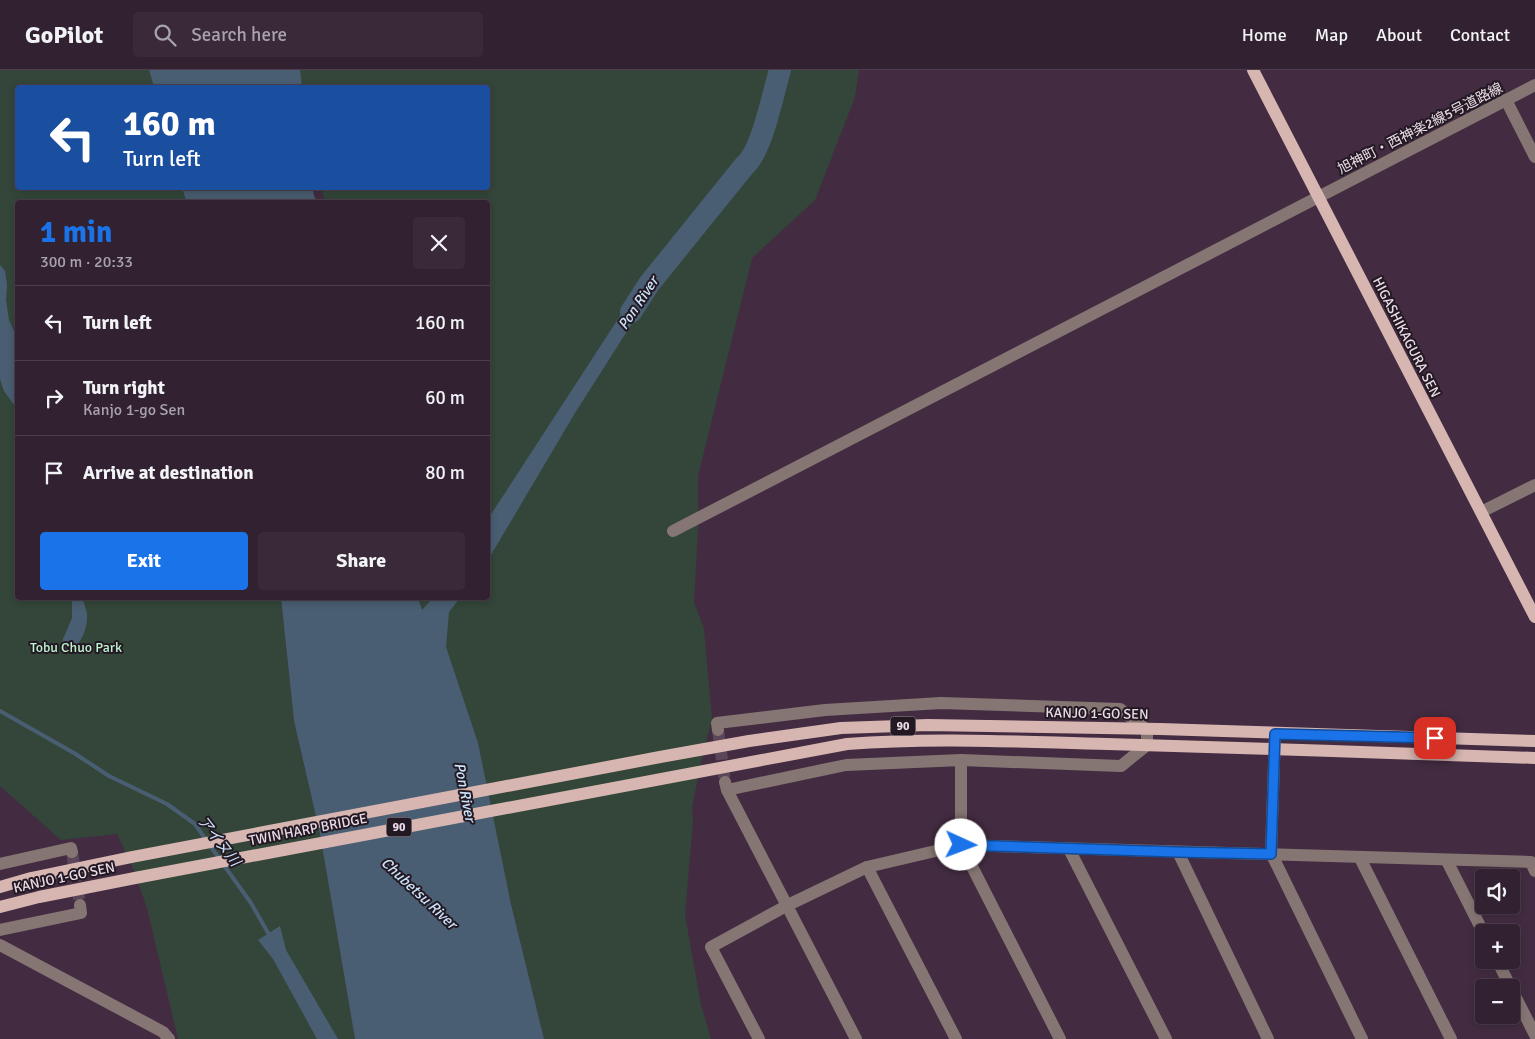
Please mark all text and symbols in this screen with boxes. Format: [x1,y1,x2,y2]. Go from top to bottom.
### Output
search box [133,12,483,57]
text: GoPilot [25,20,103,50]
icon: search [151,21,179,49]
text: Search here [191,23,287,47]
text: Home [1242,24,1287,46]
text: Map [1315,24,1348,46]
text: About [1376,24,1422,46]
text: Contact [1450,24,1510,46]
street label: 旭神町・西神楽2線5号道路線 [1335,79,1506,178]
text: 160 m [123,102,216,145]
icon: left [40,105,105,170]
text: Turn left [123,145,201,172]
text: 1 min [40,214,112,251]
button: close [413,217,465,269]
text: 300 m · 20:33 [40,252,133,272]
water label: Pon River [614,271,664,333]
street label: HIGASHIKAGURA SEN [1369,274,1444,400]
icon: left [40,309,68,337]
text: Turn left [83,311,152,335]
text: 160 m [415,311,465,335]
text: Turn right [83,376,165,400]
icon: right [40,384,68,412]
text: 60 m [425,386,465,410]
text: Kanjo 1-go Sen [83,400,185,420]
icon: arrive [40,459,68,487]
text: Arrive at destination [83,461,254,485]
text: 80 m [425,461,465,485]
button: Exit [40,532,248,590]
button: Share [258,532,465,590]
park label: Tobu Chuo Park [30,639,122,656]
street label: KANJO 1-GO SEN [1045,704,1149,723]
road number: 90 [890,716,916,736]
pin [1414,717,1456,759]
icon: arrive [1421,724,1449,752]
water label: Pon River [450,761,480,826]
street label: TWIN HARP BRIDGE [248,810,369,849]
water label: アイヌ川 [194,812,246,871]
road number: 90 [386,818,412,836]
position arrow [934,818,986,870]
water label: Chubetsu River [377,853,462,934]
street label: KANJO 1-GO SEN [12,858,116,897]
map controls [1475,869,1520,1024]
button: sound [1475,869,1520,914]
button: + [1475,924,1520,969]
button: − [1475,979,1520,1024]

